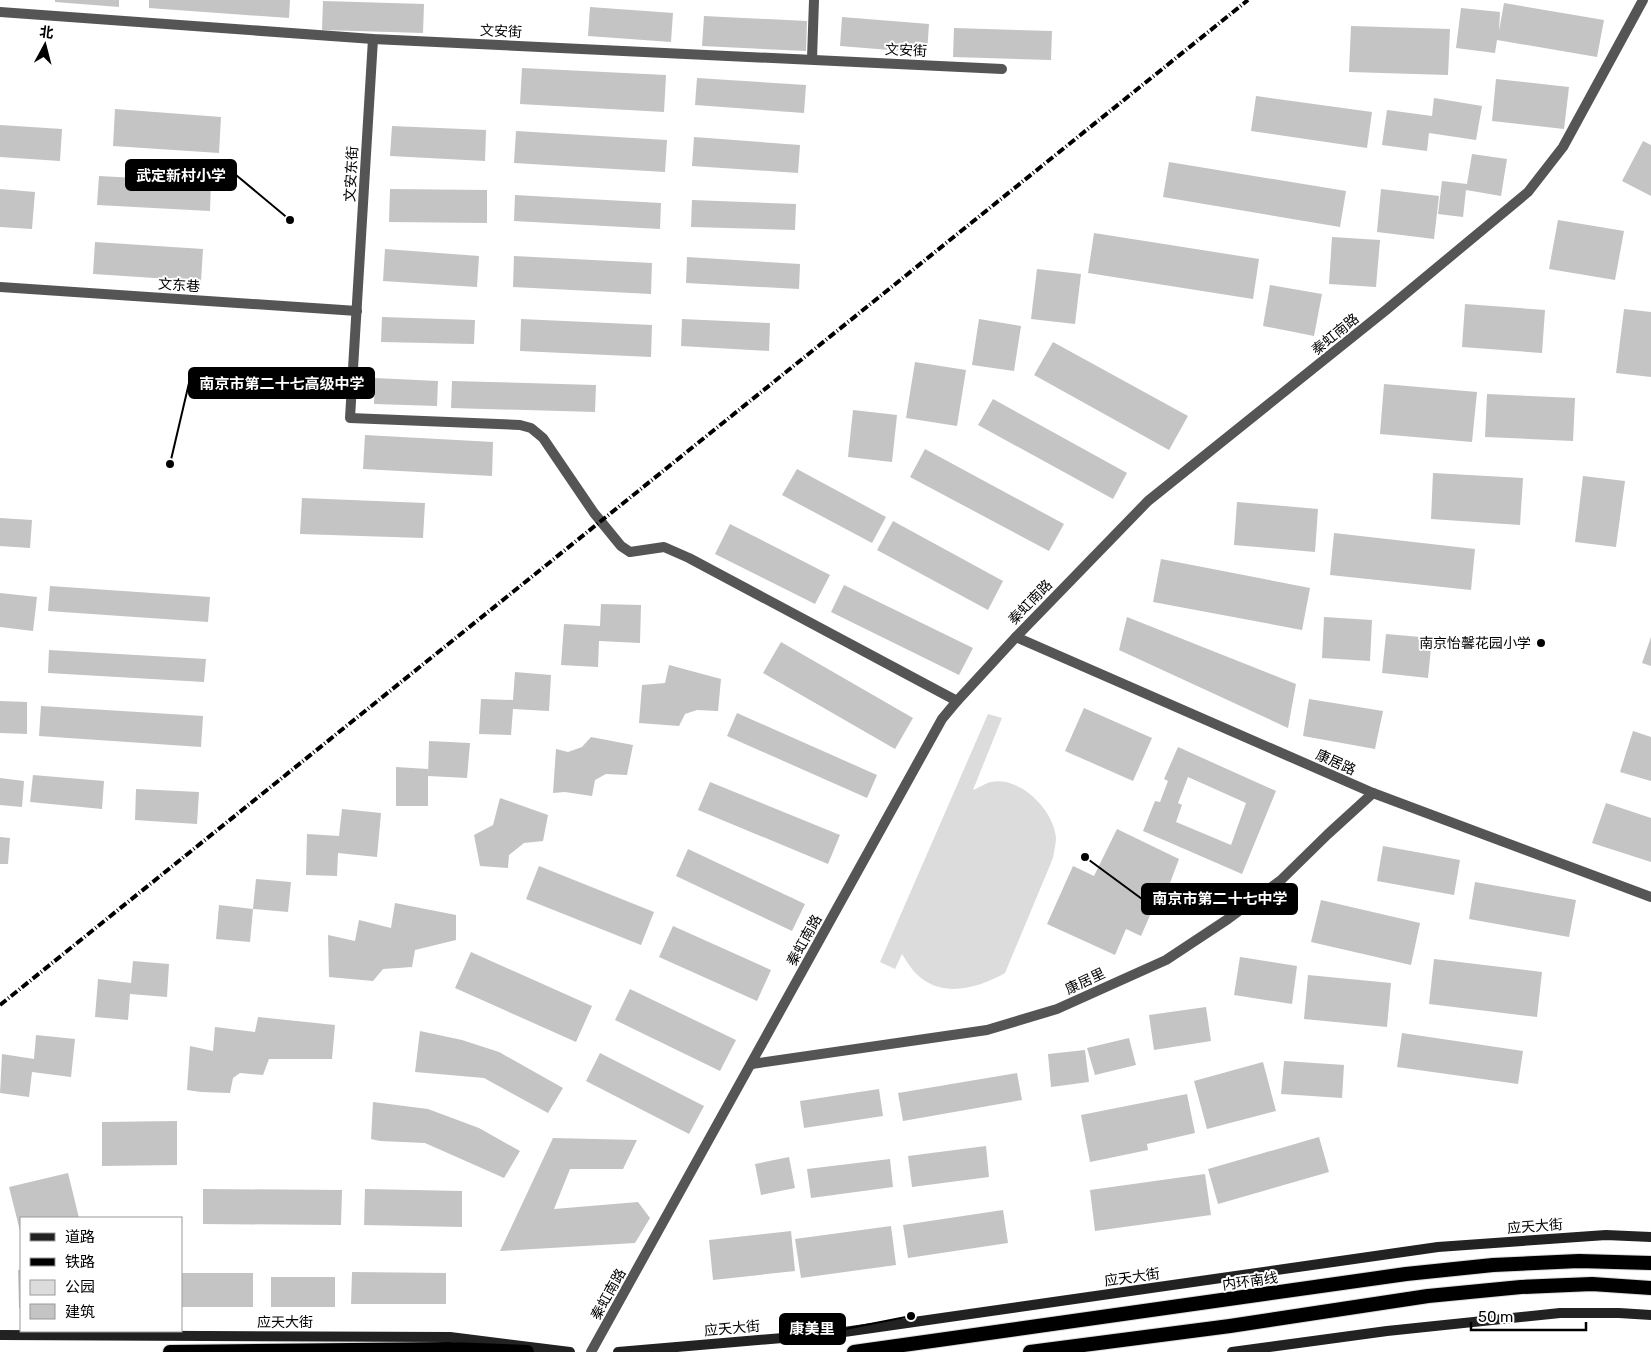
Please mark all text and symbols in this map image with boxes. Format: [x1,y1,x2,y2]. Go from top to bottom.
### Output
north arrow [20,20,70,70]
street label: 文安街 [480,22,522,41]
text: 北 [39,23,55,42]
street label: 文安街 [885,41,927,60]
street label: 文安东街 [342,146,361,202]
callout: 武定新村小学 [126,160,236,190]
text: 武定新村小学 [136,167,226,185]
street label: 文东巷 [157,276,201,295]
street label: 秦虹南路 [1308,310,1362,359]
callout: 南京市第二十七高级中学 [189,368,374,398]
text: 南京市第二十七高级中学 [199,375,365,393]
street label: 秦虹南路 [1005,576,1056,628]
place label: 南京怡馨花园小学 [1419,635,1531,652]
marker: 南京怡馨花园小学 [1535,637,1547,649]
street label: 康居路 [1313,746,1358,779]
callout: 南京市第二十七中学 [1142,884,1297,914]
text: 南京市第二十七中学 [1152,890,1288,908]
street label: 秦虹南路 [783,912,825,969]
street label: 康居里 [1063,965,1108,998]
street label: 应天大街 [1507,1216,1564,1237]
legend [20,1217,182,1332]
text: 道路 [65,1228,95,1246]
text: 铁路 [65,1253,95,1271]
street label: 应天大街 [1103,1265,1161,1290]
street label: 秦虹南路 [587,1266,629,1323]
street label: 内环南线 [1221,1269,1279,1294]
text: 公园 [65,1278,95,1296]
scale bar [1471,1300,1586,1332]
text: 建筑 [65,1303,95,1321]
text: 50 m [1478,1308,1513,1326]
street label: 应天大街 [257,1314,313,1331]
callout: 康美里 [780,1314,845,1344]
street label: 应天大街 [703,1318,761,1339]
text: 康美里 [789,1320,835,1338]

